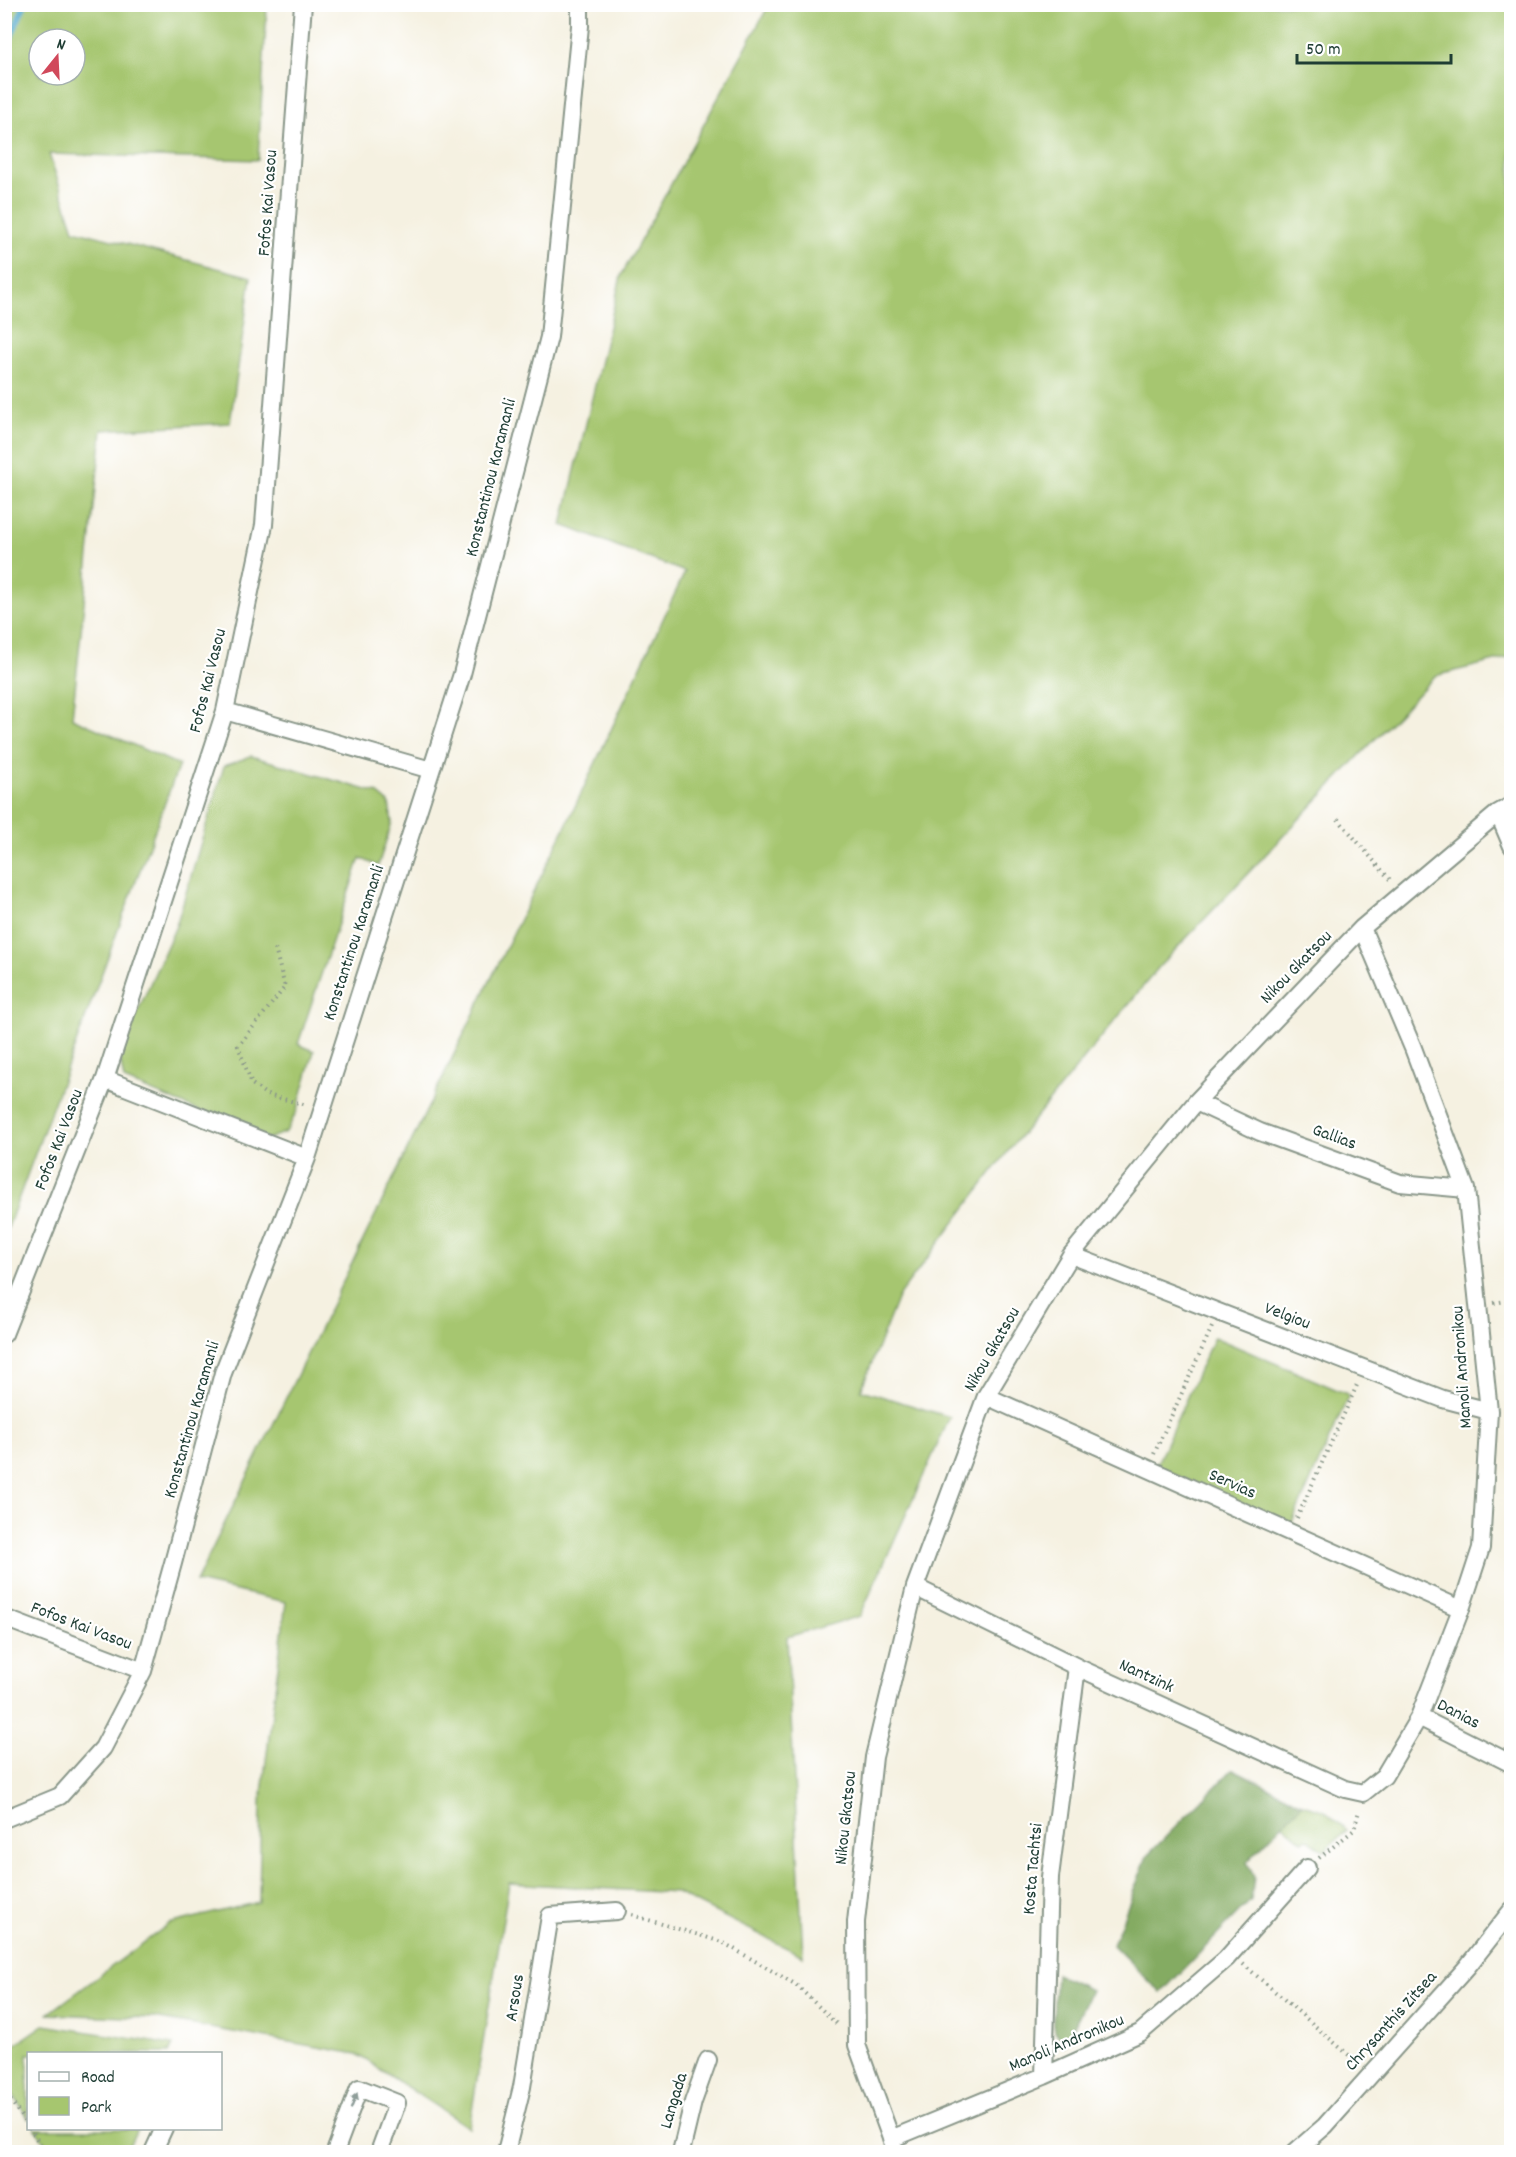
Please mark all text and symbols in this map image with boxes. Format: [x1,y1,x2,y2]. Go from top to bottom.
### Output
north arrow [27,27,87,87]
scale bar [1297,27,1452,65]
text: N [54,33,68,57]
text: 50 m [1306,38,1341,63]
street label: Fofos Kai Vasou [253,149,285,257]
street label: Konstantinou Karamanli [460,396,524,560]
street label: Fofos Kai Vasou [184,626,234,736]
street label: Konstantinou Karamanli [318,862,392,1024]
street label: Nikou Gkatsou [1255,925,1339,1011]
street label: Fofos Kai Vasou [29,1086,91,1194]
street label: Gallias [1308,1118,1360,1158]
street label: Velgiou [1260,1297,1314,1337]
street label: Nikou Gkatsou [959,1303,1027,1397]
street label: Manoli Andronikou [1446,1305,1480,1429]
street label: Konstantinou Karamanli [159,1339,227,1501]
street label: Servias [1204,1464,1260,1506]
street label: Fofos Kai Vasou [27,1596,135,1658]
street label: Nantzink [1114,1653,1178,1701]
street label: Danias [1432,1694,1484,1736]
street label: Nikou Gkatsou [830,1770,864,1866]
street label: Kosta Tachtsi [1018,1822,1050,1916]
street label: Chrysanthis Zitsea [1340,1966,1444,2078]
street label: Arsous [500,1973,532,2023]
street label: Manoli Andronikou [1005,2008,1129,2080]
legend [27,2052,222,2130]
text: Road [81,2066,115,2091]
street label: Langada [655,2069,695,2132]
one-way arrow [350,2092,360,2110]
text: Park [81,2096,112,2121]

